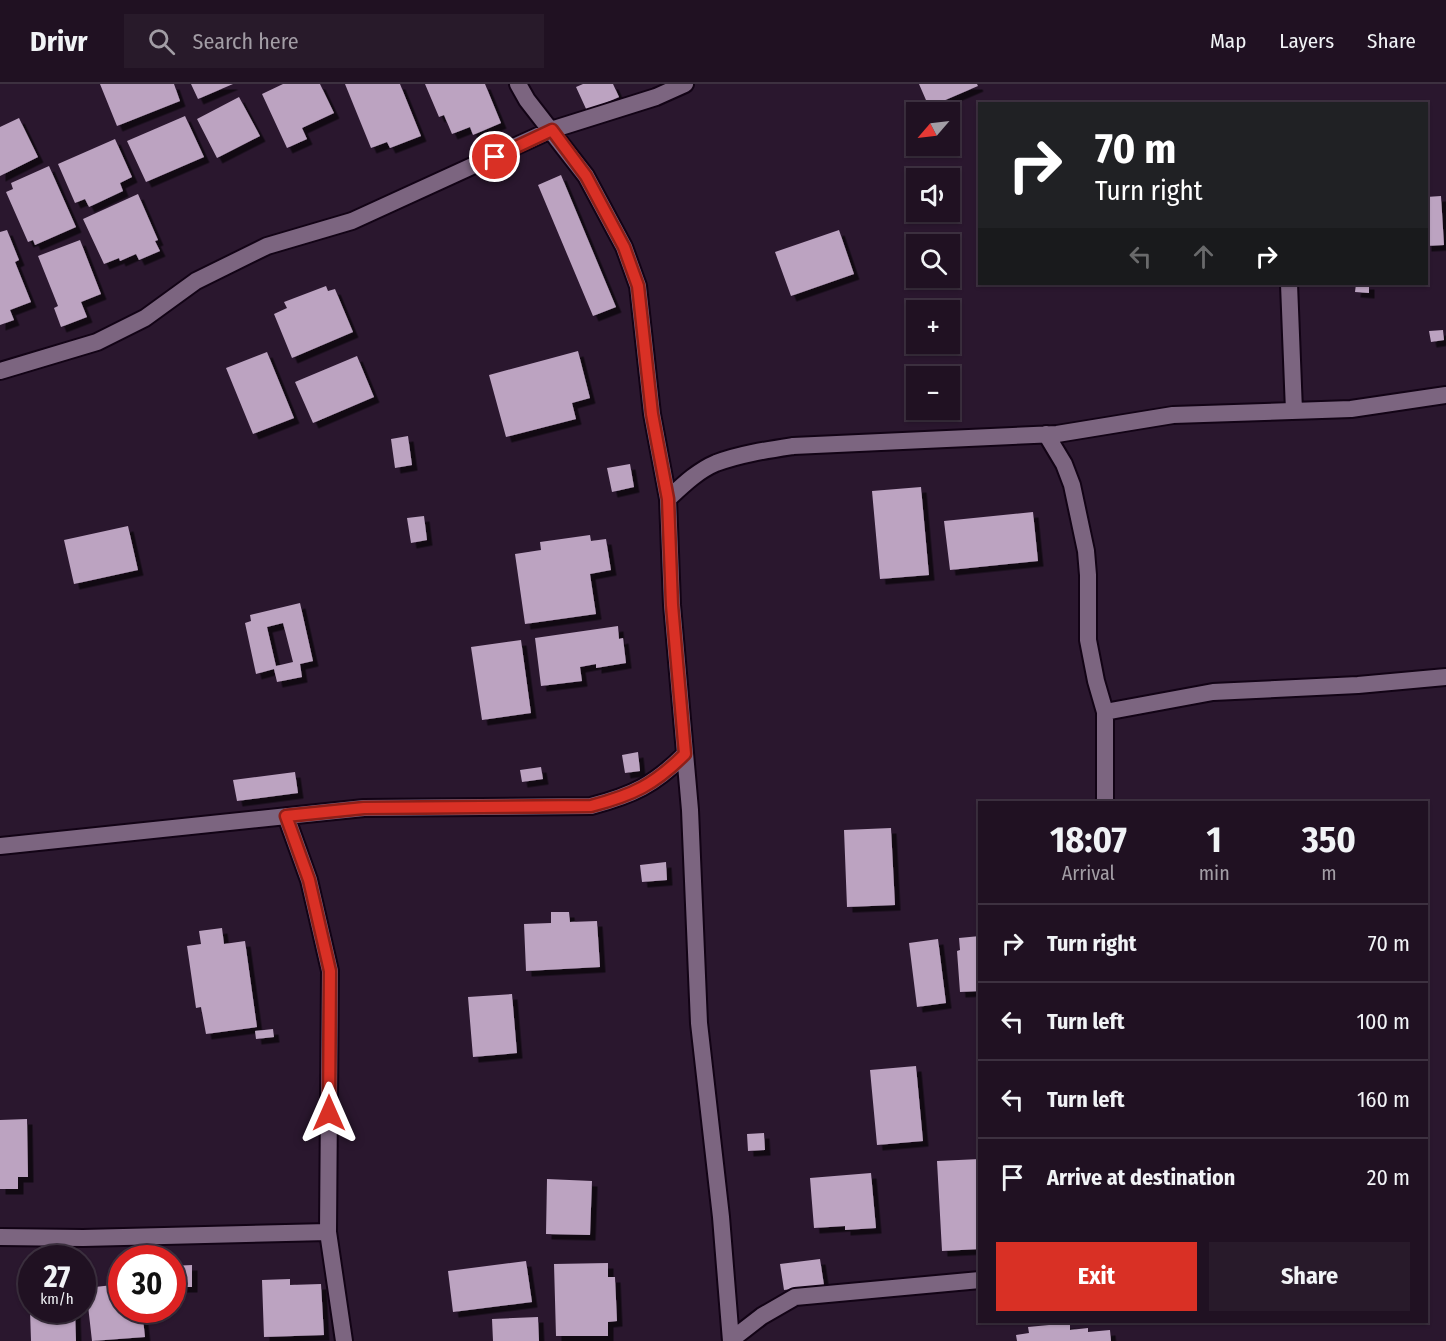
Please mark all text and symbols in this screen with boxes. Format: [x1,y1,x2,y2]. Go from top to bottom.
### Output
search box [124,14,544,68]
text: Drivr [30,25,88,58]
icon: search [145,25,178,58]
text: Search here [193,28,299,55]
text: Map [1210,28,1246,54]
text: Layers [1279,28,1334,54]
text: Share [1367,28,1416,54]
north arrow [906,102,960,156]
map controls [906,102,960,420]
text: 70 m [1095,124,1176,174]
icon: right [996,126,1074,204]
pin [469,131,520,182]
icon: arrive [478,140,511,173]
button: sound [906,168,960,222]
text: Turn right [1095,175,1203,207]
button: search [906,234,960,288]
icon: left [1124,240,1157,273]
icon: ahead [1187,240,1220,273]
icon: right [1250,240,1283,273]
button: + [906,300,960,354]
button: − [906,366,960,420]
text: 18:07 [1050,818,1127,862]
text: 1 [1207,818,1222,862]
text: 350 [1302,818,1356,862]
text: Arrival [1062,861,1115,885]
text: min [1199,861,1230,885]
text: m [1321,861,1337,885]
icon: right [996,927,1029,960]
text: Turn right [1047,930,1136,957]
text: 70 m [1368,930,1410,957]
icon: left [996,1005,1029,1038]
text: Turn left [1047,1008,1125,1035]
text: 100 m [1356,1008,1410,1035]
position arrow [297,1081,361,1145]
icon: left [996,1083,1029,1116]
text: Turn left [1047,1086,1125,1113]
text: 160 m [1357,1086,1410,1113]
icon: arrive [996,1161,1029,1194]
text: Arrive at destination [1047,1164,1235,1191]
text: 20 m [1367,1164,1410,1191]
button: Exit [996,1242,1197,1311]
button: Share [1209,1242,1410,1311]
speed limit sign: 30 [108,1245,186,1323]
text: 27 [44,1259,70,1295]
text: km/h [40,1290,74,1308]

